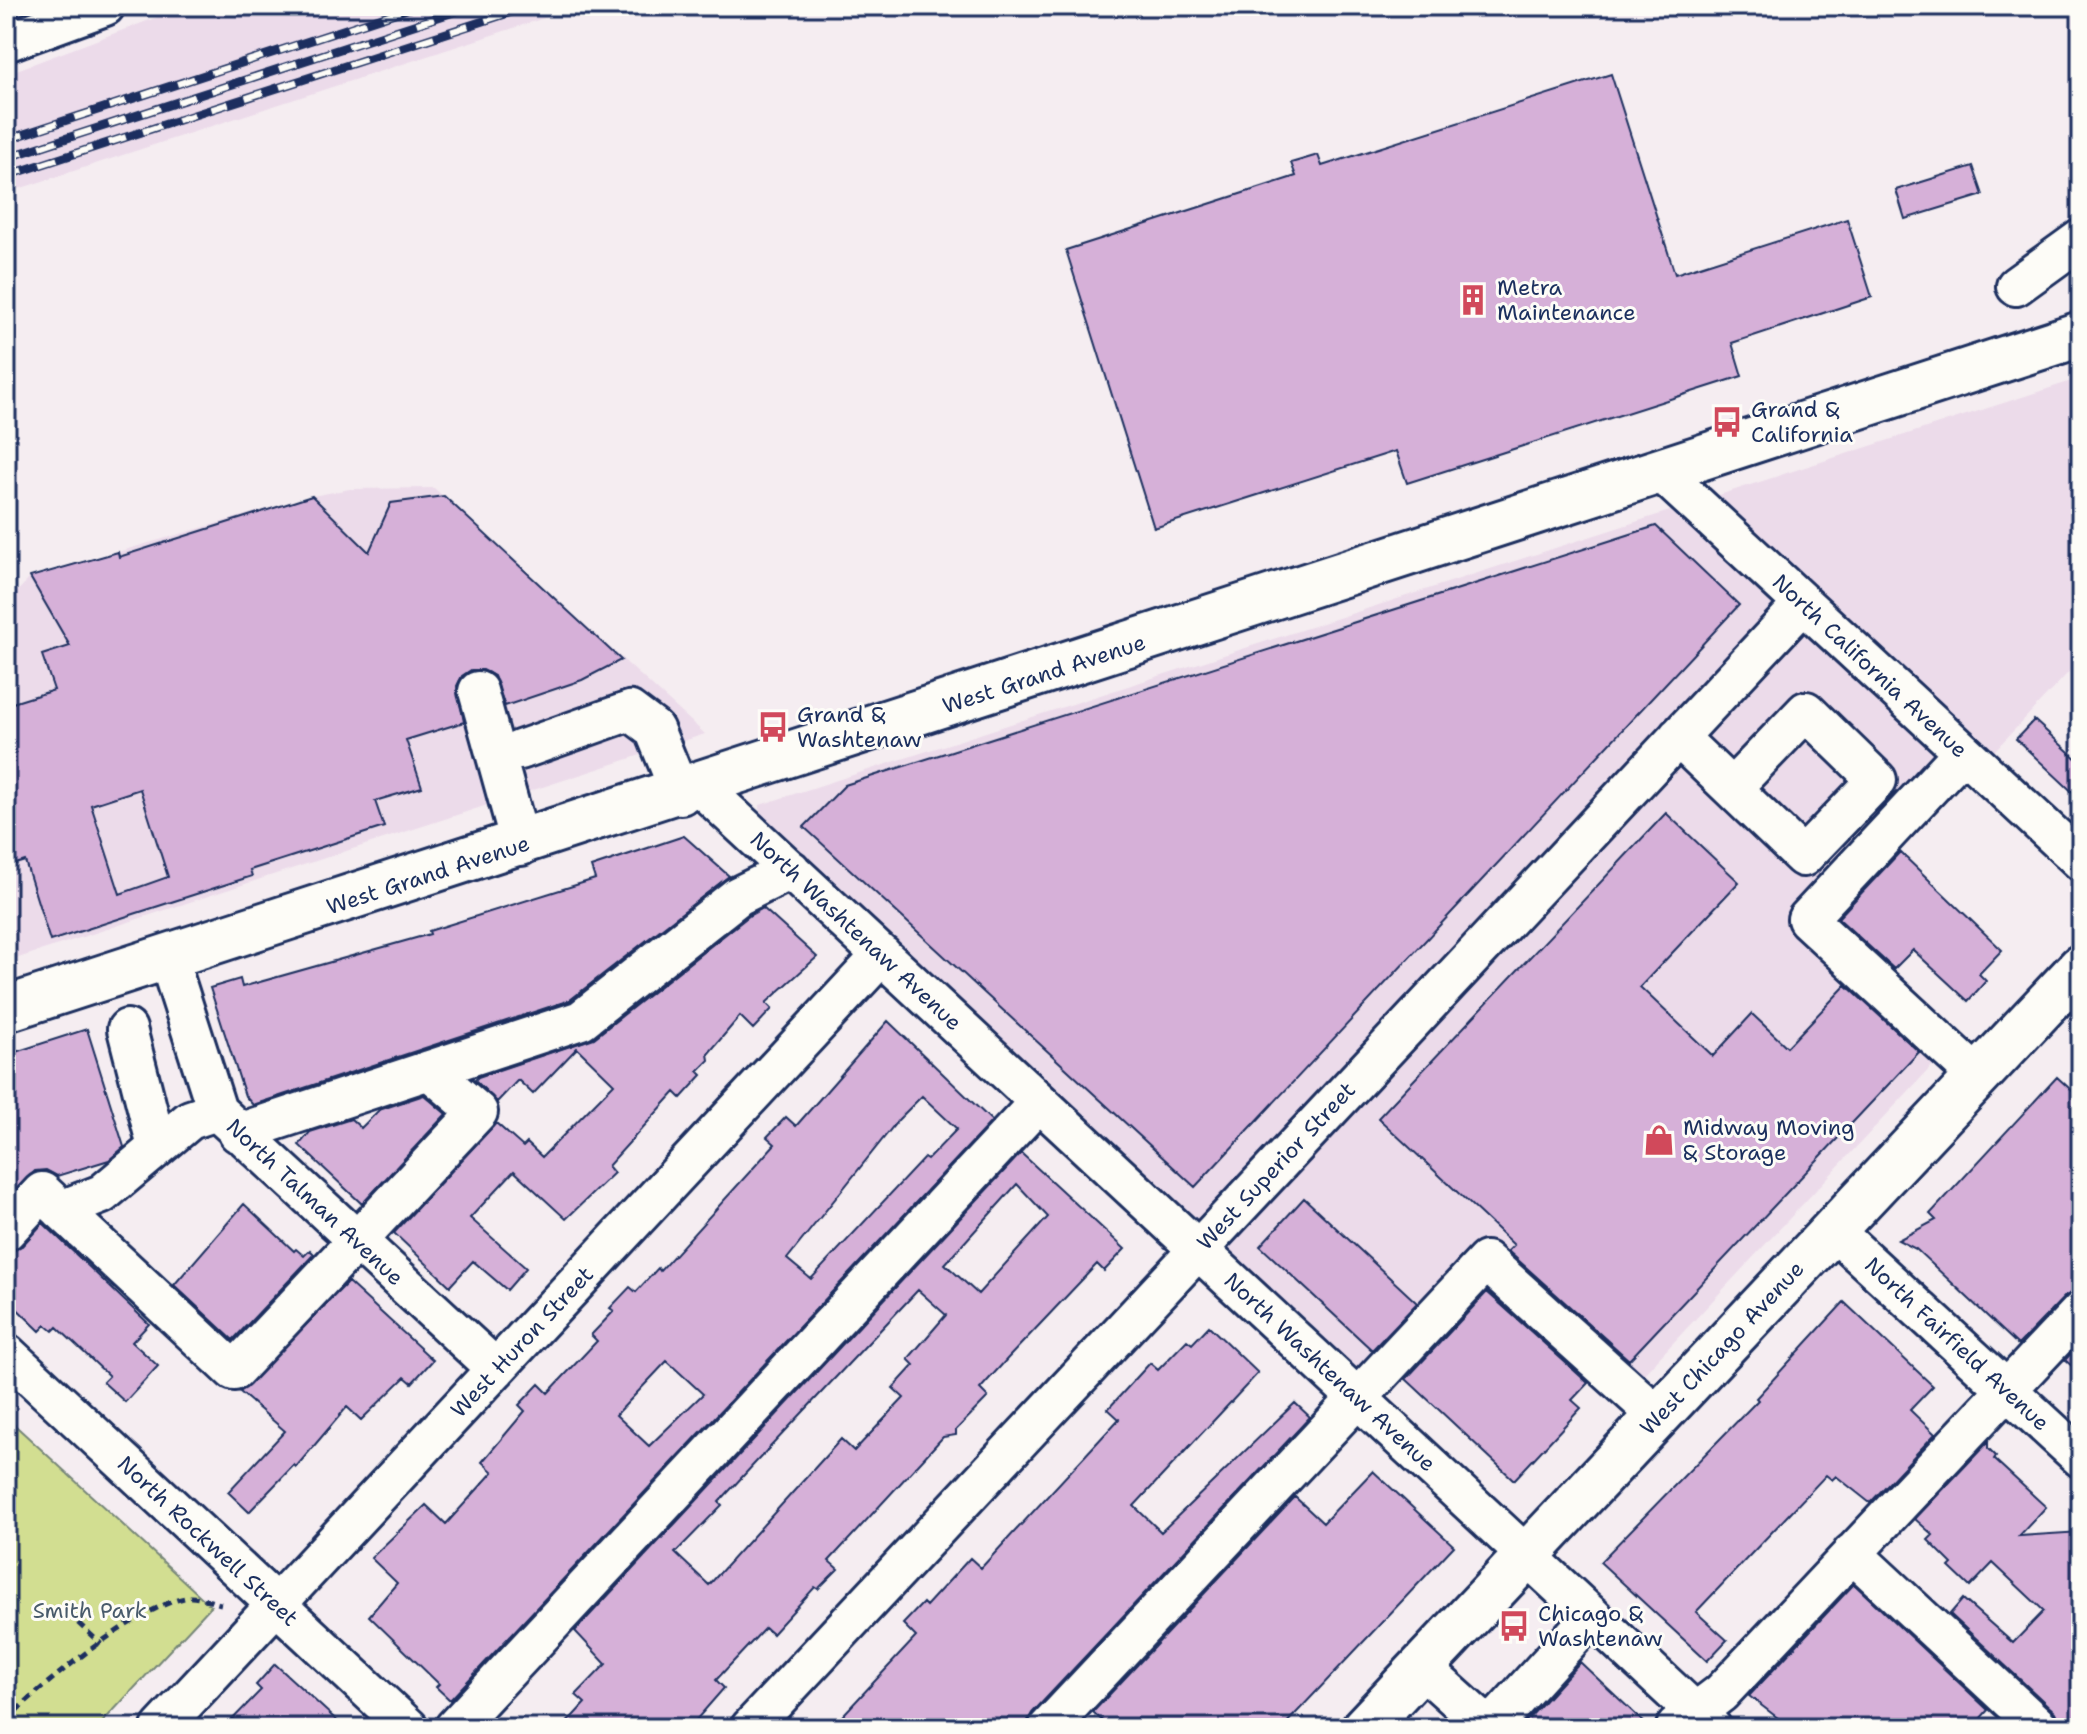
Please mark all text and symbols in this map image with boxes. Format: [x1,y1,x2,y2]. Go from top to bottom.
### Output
place label: Metra Maintenance [1497,273,1636,327]
building icon: Metra Maintenance [1456,283,1490,317]
place label: Grand & California [1751,395,1853,449]
bus stop icon: Grand & California [1710,405,1744,439]
street label: North California Avenue [1766,568,1974,764]
street label: West Grand Avenue [939,627,1149,721]
place label: Grand & Washtenaw [797,700,922,754]
bus stop icon: Grand & Washtenaw [756,710,790,744]
street label: North Washtenaw Avenue [744,825,968,1037]
street label: West Grand Avenue [323,828,533,922]
street label: West Superior Street [1190,1076,1362,1256]
street label: North Talman Avenue [220,1112,410,1292]
place label: Midway Moving & Storage [1683,1113,1854,1167]
shop icon: Midway Moving & Storage [1642,1123,1676,1157]
street label: North Fairfield Avenue [1858,1251,2056,1437]
street label: West Chicago Avenue [1634,1255,1810,1441]
street label: West Huron Street [444,1260,600,1424]
street label: North Washtenaw Avenue [1218,1266,1442,1478]
street label: North Rockwell Street [111,1449,305,1633]
park label: Smith Park [33,1596,147,1625]
place label: Chicago & Washtenaw [1538,1599,1663,1653]
bus stop icon: Chicago & Washtenaw [1497,1609,1531,1643]

